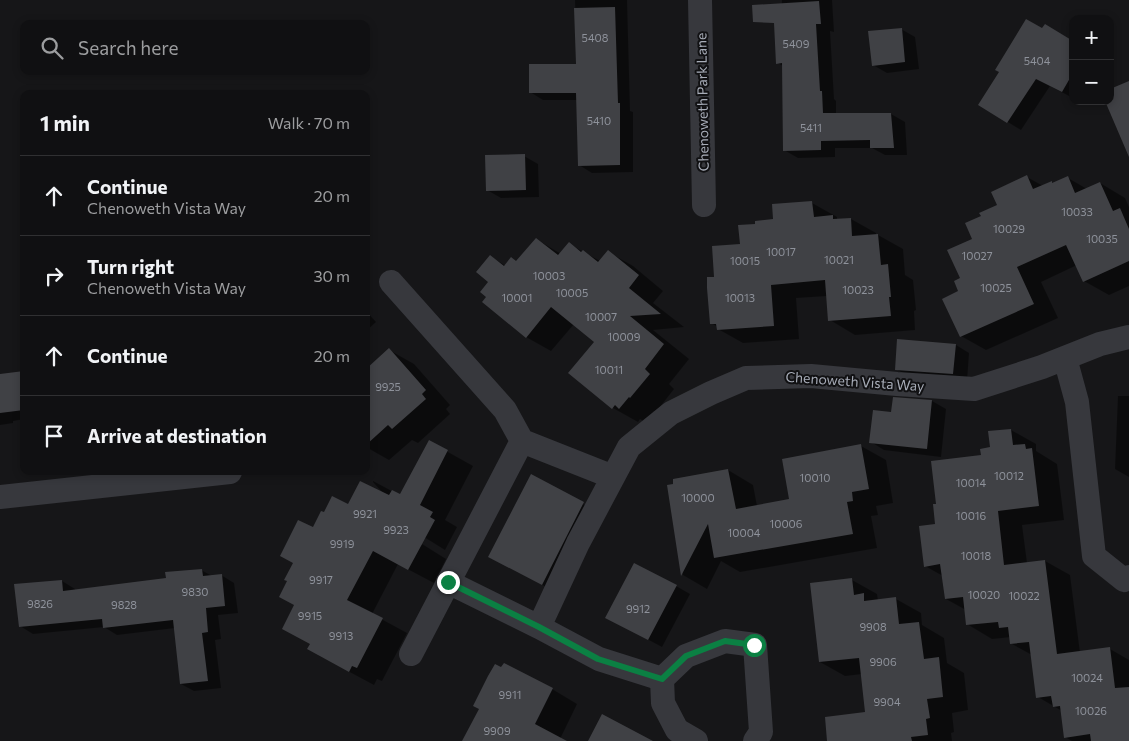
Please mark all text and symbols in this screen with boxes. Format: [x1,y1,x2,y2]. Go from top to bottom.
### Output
map controls [1069,15,1114,105]
button: + [1069,15,1114,60]
search box [20,20,370,75]
house number: 5408 [582,31,609,44]
street label: Chenoweth Park Lane [692,33,712,171]
icon: search [38,34,66,62]
text: Search here [78,36,178,59]
house number: 5409 [783,37,810,50]
house number: 5404 [1024,54,1051,67]
button: − [1069,60,1114,105]
text: 1 min [40,110,90,135]
text: Walk · 70 m [268,113,350,132]
house number: 5410 [587,114,611,127]
house number: 5411 [800,121,822,134]
text: Continue [87,175,167,198]
icon: ahead [40,182,68,210]
text: 20 m [314,186,350,205]
text: Chenoweth Vista Way [87,198,246,217]
house number: 10033 [1061,205,1093,218]
house number: 10029 [993,222,1025,235]
house number: 10035 [1086,232,1118,245]
house number: 10017 [766,245,796,258]
house number: 10027 [962,249,993,262]
house number: 10021 [824,253,854,266]
house number: 10015 [730,254,760,267]
text: Turn right [87,255,174,278]
icon: right [40,262,68,290]
text: 30 m [313,266,350,285]
house number: 10003 [533,269,565,282]
text: Chenoweth Vista Way [87,278,246,297]
house number: 10025 [980,281,1012,294]
house number: 10023 [842,283,874,296]
house number: 10005 [556,286,588,299]
house number: 10001 [502,291,532,304]
house number: 10013 [725,291,755,304]
house number: 10007 [585,310,617,323]
house number: 10009 [608,330,641,343]
icon: ahead [40,342,68,370]
text: Continue [87,344,167,367]
text: 20 m [314,346,350,365]
house number: 10011 [595,363,623,376]
street label: Chenoweth Vista Way [785,368,925,394]
house number: 9925 [375,380,401,393]
icon: arrive [40,422,68,450]
text: Arrive at destination [87,424,267,447]
house number: 10012 [994,469,1024,482]
house number: 10010 [800,471,830,484]
house number: 10014 [956,476,987,489]
house number: 10000 [681,491,715,504]
house number: 9921 [353,507,377,520]
house number: 10016 [956,509,987,522]
house number: 10006 [770,517,803,530]
house number: 9923 [383,523,409,536]
house number: 10004 [728,526,761,539]
house number: 9919 [330,537,355,550]
house number: 10018 [961,549,992,562]
route end [437,571,460,594]
house number: 9917 [309,573,333,586]
house number: 9830 [182,585,208,598]
house number: 10020 [968,588,1000,601]
house number: 10022 [1008,589,1040,602]
house number: 9826 [27,597,53,610]
house number: 9828 [111,598,137,611]
house number: 9912 [626,602,650,615]
house number: 9915 [298,609,322,622]
house number: 9908 [859,620,887,633]
house number: 9913 [329,629,353,642]
route start [743,634,766,657]
house number: 9906 [869,655,897,668]
house number: 10024 [1071,671,1103,684]
house number: 9911 [499,688,521,701]
house number: 9904 [873,695,901,708]
house number: 10026 [1075,704,1107,717]
house number: 9909 [483,724,511,737]

